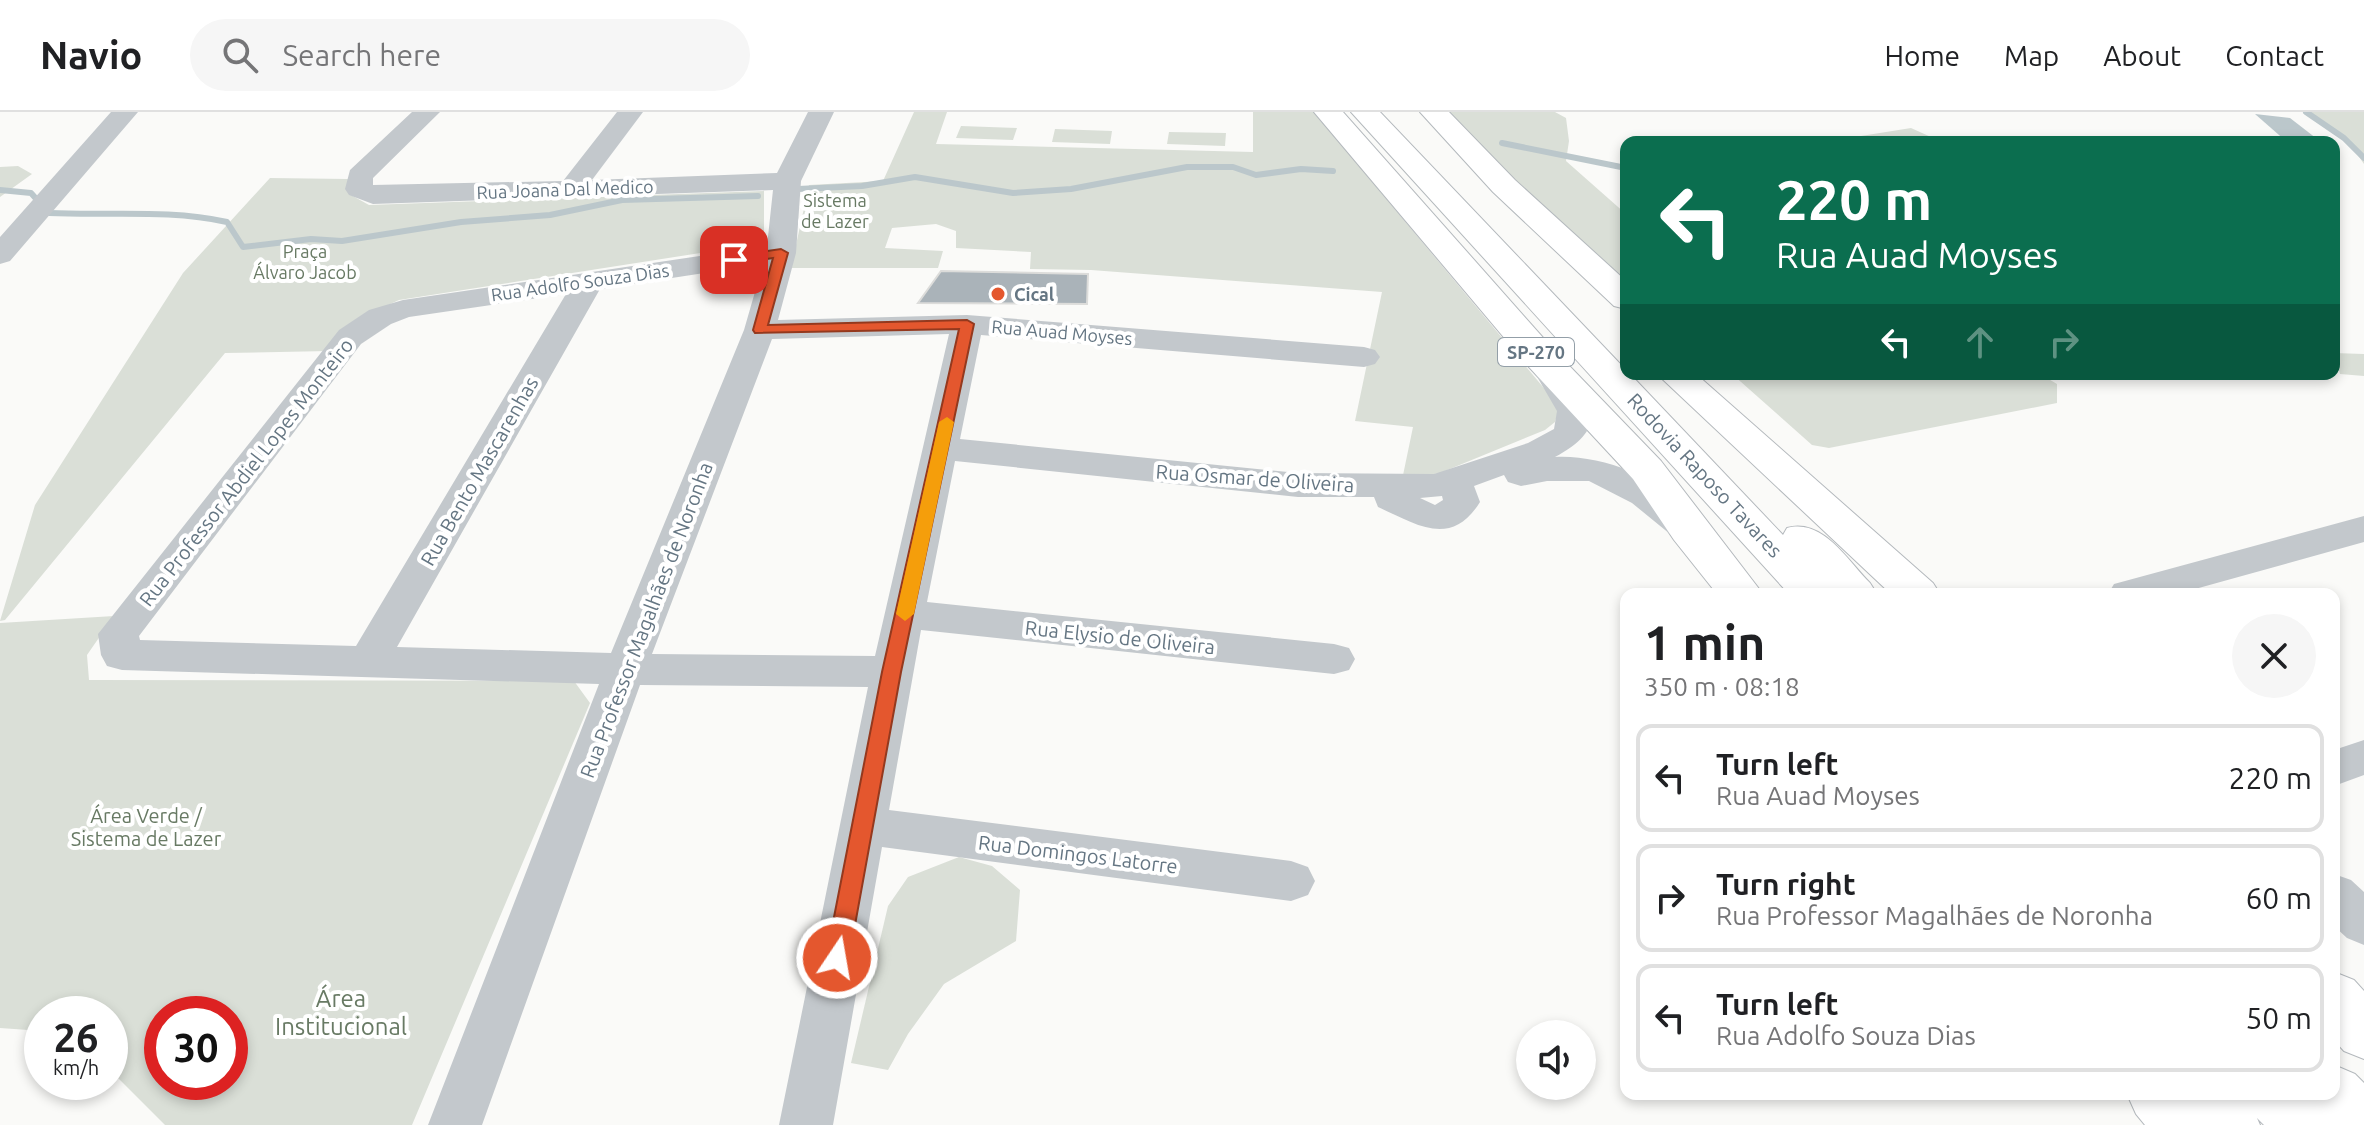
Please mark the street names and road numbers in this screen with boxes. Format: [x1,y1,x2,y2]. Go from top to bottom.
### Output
street label: Rua Joana Dal Medico [476,176,654,202]
street label: Rua Adolfo Souza Dias [490,260,671,304]
street label: Rua Auad Moyses [991,316,1133,348]
street label: Rua Professor Abdiel Lopes Monteiro [134,334,358,610]
road number: SP-270 [1498,338,1574,366]
street label: Rua Bento Mascarenhas [415,372,543,570]
street label: Rodovia Raposo Tavares [1623,388,1787,562]
street label: Rua Professor Magalhães de Noronha [575,459,717,781]
street label: Rua Osmar de Oliveira [1155,460,1355,496]
street label: Rua Elysio de Oliveira [1024,616,1216,658]
street label: Rua Domingos Latorre [977,830,1179,878]

